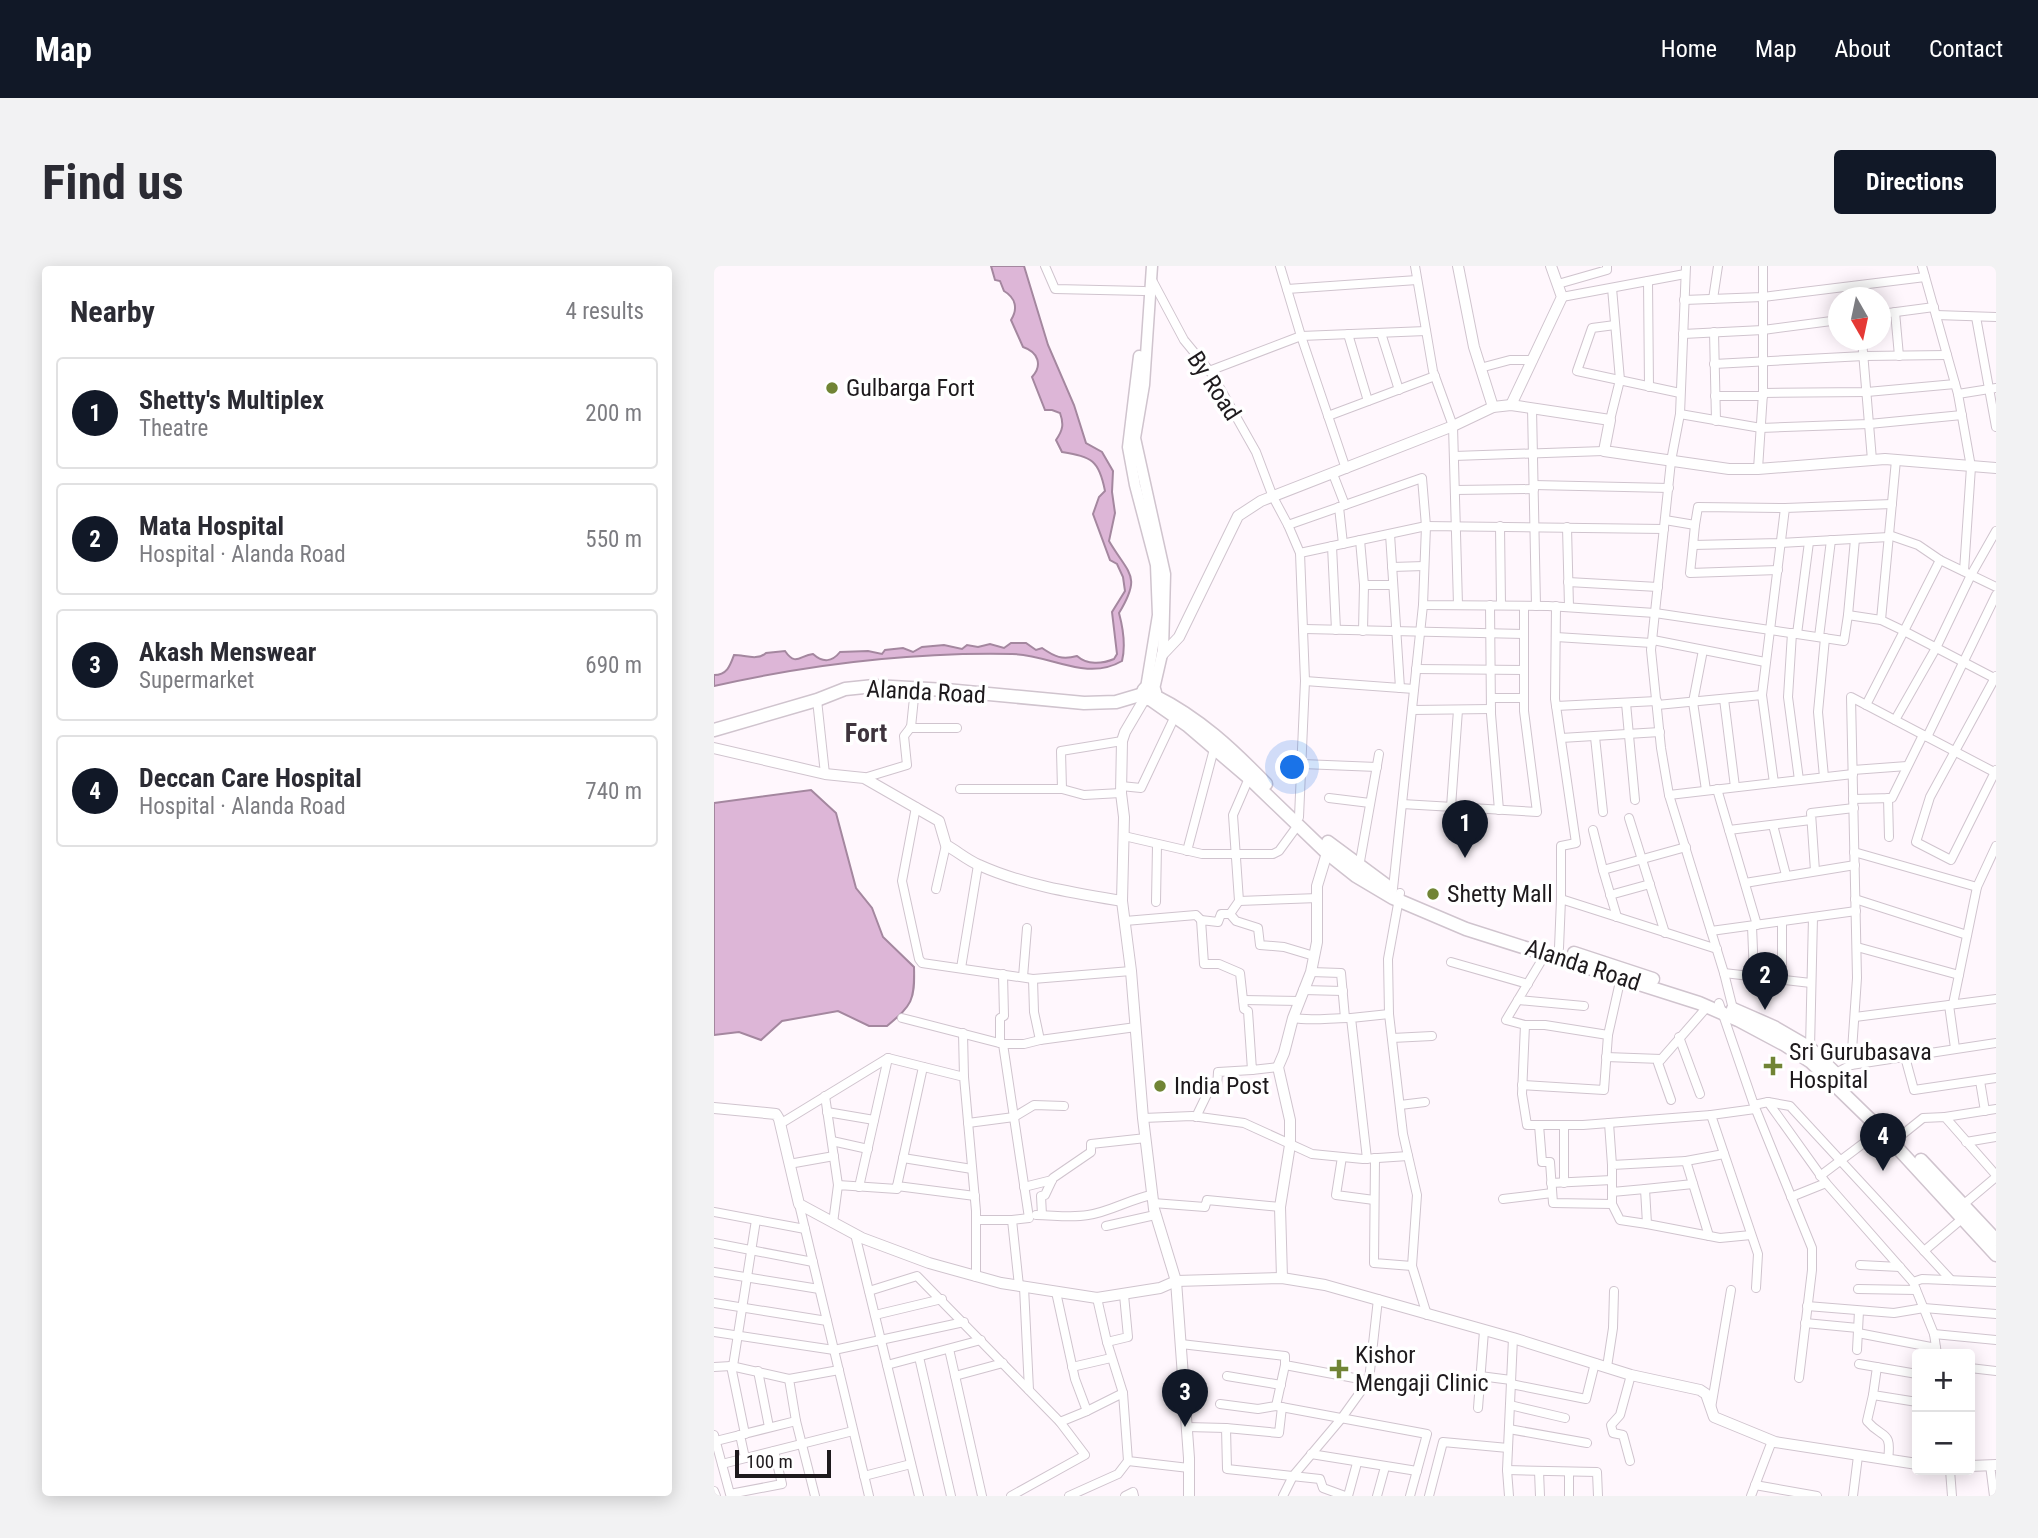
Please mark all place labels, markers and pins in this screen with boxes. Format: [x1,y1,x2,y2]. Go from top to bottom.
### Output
place label: Gulbarga Fort [846,374,975,402]
marker: Gulbarga Fort [824,380,840,396]
pin: 1 [1442,800,1488,858]
place label: Shetty Mall [1447,880,1553,908]
marker: Shetty Mall [1425,886,1441,902]
pin: 2 [1742,952,1788,1010]
place label: Sri Gurubasava Hospital [1789,1038,1932,1094]
marker: Sri Gurubasava Hospital [1763,1056,1783,1076]
place label: India Post [1174,1072,1269,1100]
marker: India Post [1152,1078,1168,1094]
pin: 4 [1860,1113,1906,1171]
place label: Kishor Mengaji Clinic [1355,1341,1489,1397]
marker: Kishor Mengaji Clinic [1329,1359,1349,1379]
pin: 3 [1162,1369,1208,1427]

